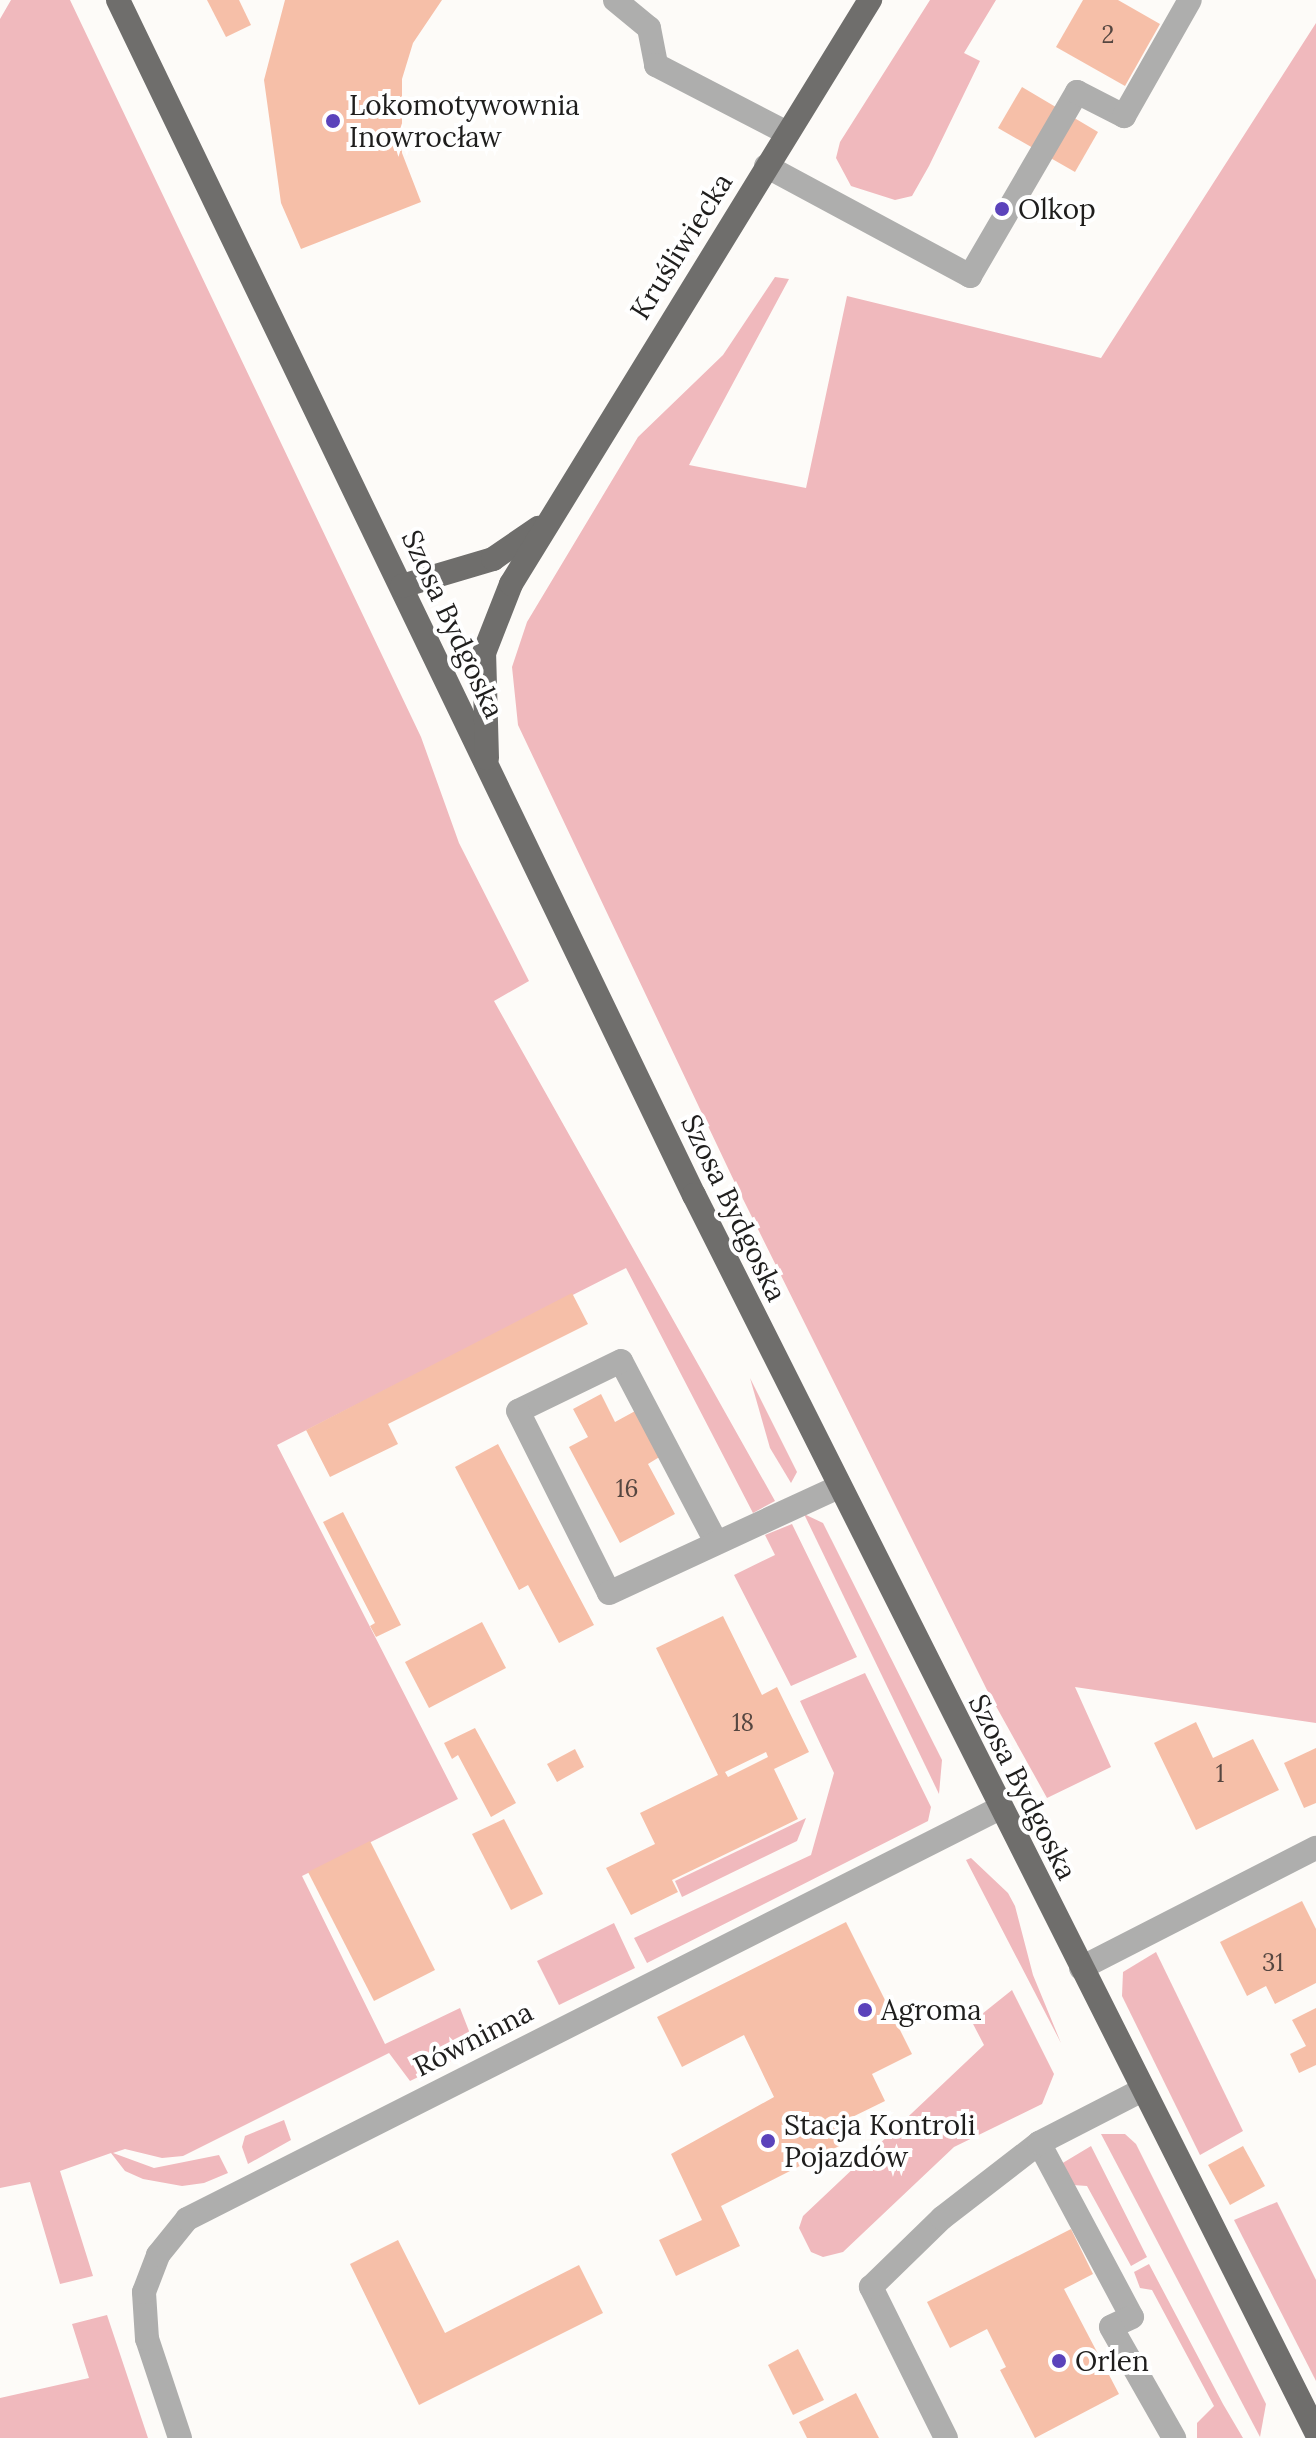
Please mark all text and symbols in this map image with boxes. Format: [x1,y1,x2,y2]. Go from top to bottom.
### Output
house number: 2 [1102,21,1114,49]
place label: Lokomotywownia Inowrocław [349,88,580,154]
marker: Lokomotywownia Inowrocław [324,112,342,130]
street label: Kruśliwiecka [623,167,739,325]
place label: Olkop [1018,192,1096,226]
marker: Olkop [993,200,1011,218]
street label: Szosa Bydgoska [395,525,511,723]
street label: Szosa Bydgoska [674,1109,794,1307]
house number: 16 [616,1475,638,1503]
street label: Szosa Bydgoska [962,1689,1084,1885]
house number: 18 [732,1709,754,1737]
house number: 1 [1216,1760,1224,1788]
house number: 31 [1262,1949,1284,1977]
place label: Agroma [881,1993,982,2027]
street label: Równinna [408,1995,538,2083]
marker: Agroma [856,2001,874,2019]
place label: Stacja Kontroli Pojazdów [784,2108,976,2174]
marker: Stacja Kontroli Pojazdów [759,2132,777,2150]
place label: Orlen [1075,2344,1149,2378]
marker: Orlen [1050,2352,1068,2370]

